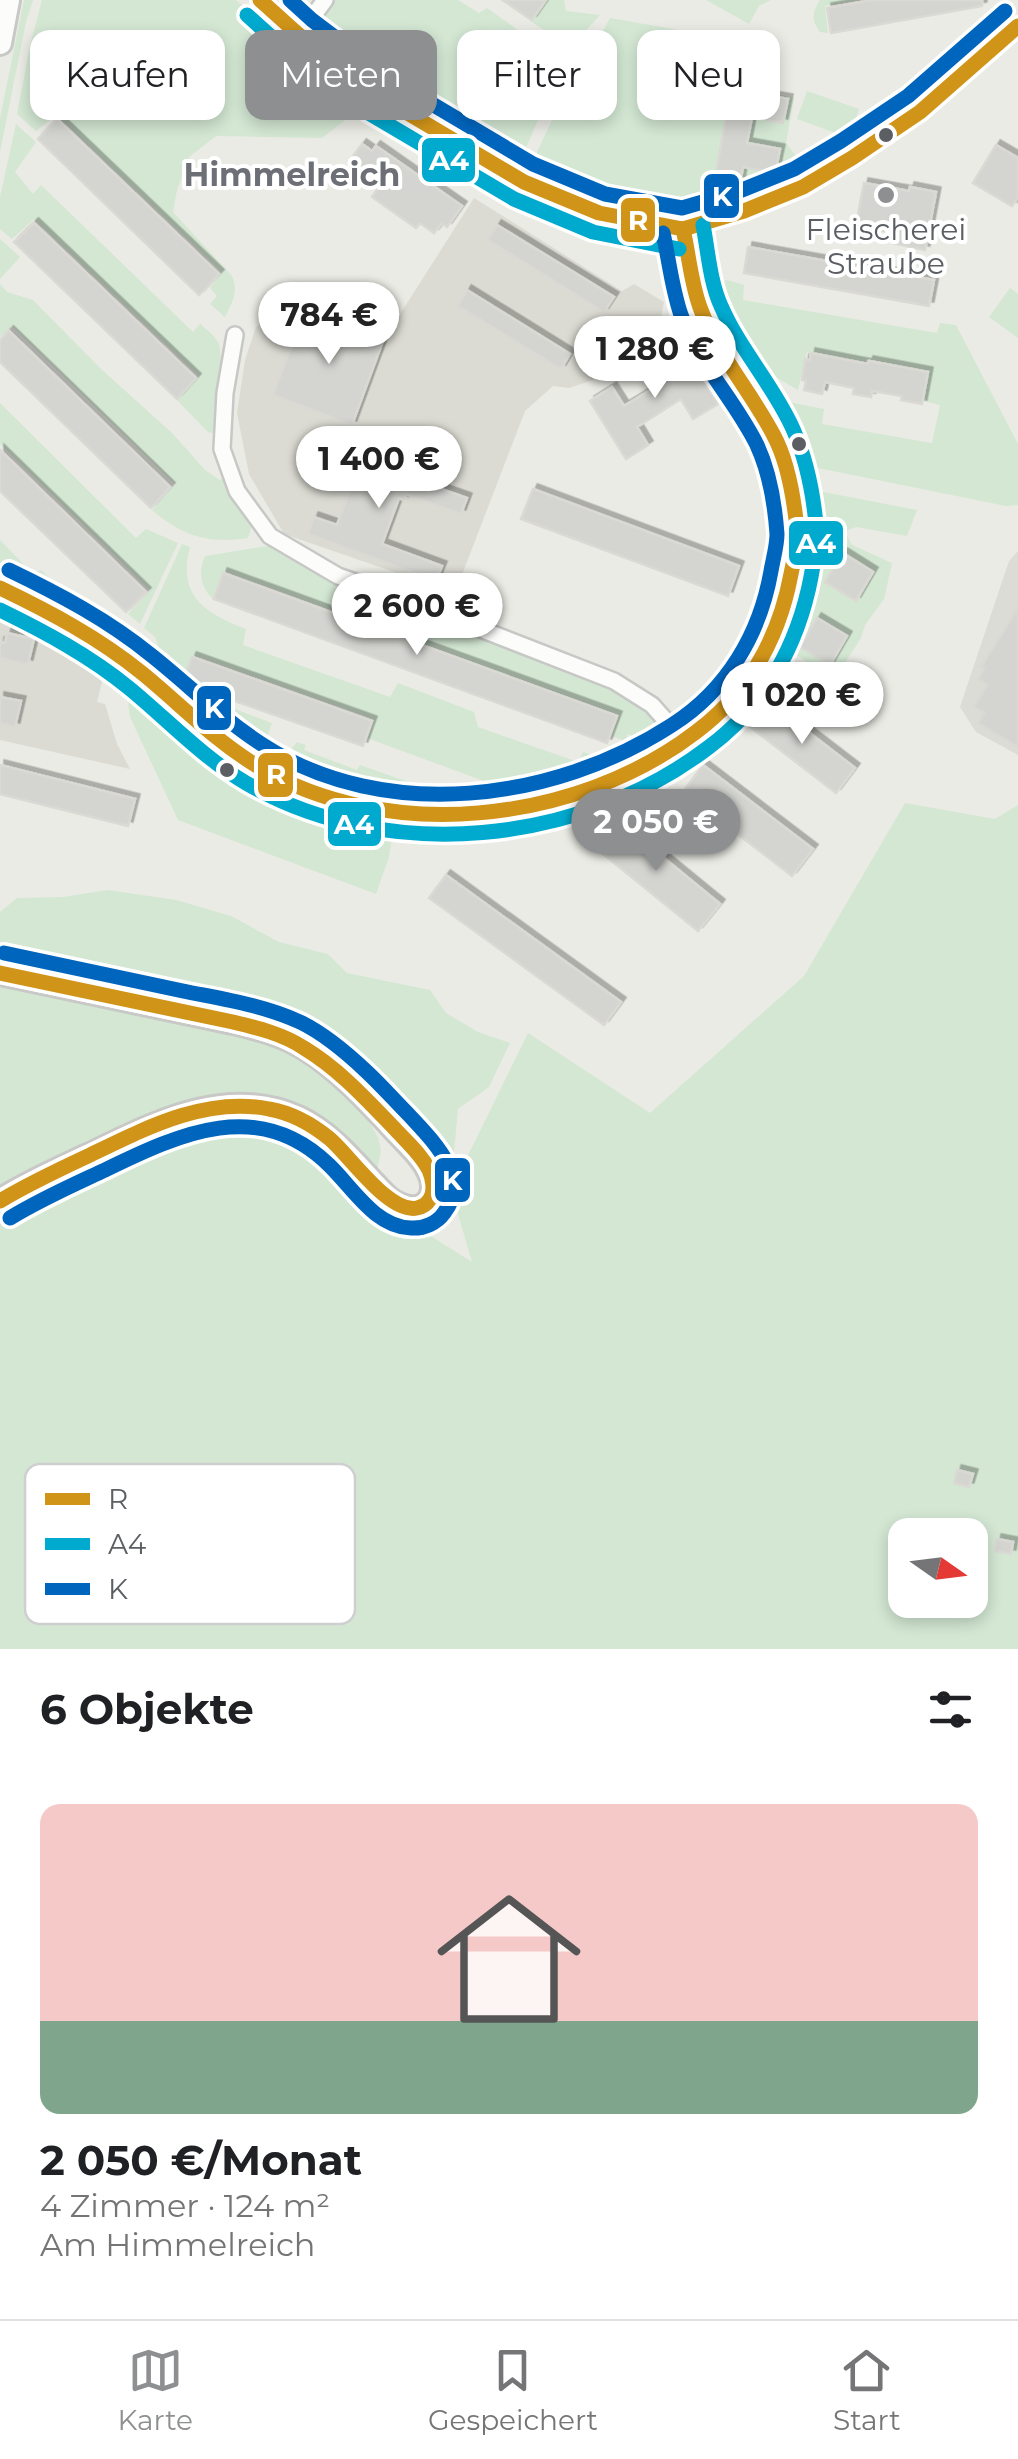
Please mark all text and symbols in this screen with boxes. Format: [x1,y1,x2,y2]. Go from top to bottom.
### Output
chip: Kaufen [30,30,225,120]
chip: Mieten [245,30,437,120]
chip: Filter [457,30,617,120]
chip: Neu [637,30,780,120]
unlabelled marker [876,125,896,145]
line badge: A4 [420,136,477,184]
text: A4 [428,143,470,177]
district label: Himmelreich [184,155,400,194]
line badge: K [702,172,741,220]
text: K [712,179,734,213]
marker: Fleischerei Straube [875,184,897,206]
line badge: R [619,196,657,244]
text: R [628,203,648,237]
place label: Fleischerei Straube [806,211,966,282]
pin: 784 € [259,282,399,367]
text: 784 € [280,295,378,334]
pin: 1 280 € [563,316,747,401]
text: 1 280 € [596,329,714,368]
pin: 1 400 € [287,426,471,511]
unlabelled marker [789,434,809,454]
text: 1 400 € [318,439,440,478]
line badge: A4 [787,519,845,567]
text: A4 [795,526,837,560]
pin: 2 600 € [325,573,509,658]
text: 2 600 € [354,586,480,625]
pin: 1 020 € [710,662,894,747]
text: 1 020 € [743,675,861,714]
line badge: K [195,684,233,732]
text: K [204,691,226,725]
line badge: R [256,751,295,799]
text: R [266,757,286,791]
unlabelled marker [217,760,237,780]
pin: 2 050 € [564,789,748,874]
line badge: A4 [326,800,383,848]
text: 2 050 € [593,802,719,841]
text: A4 [333,807,375,841]
line badge: K [433,1156,472,1204]
text: K [442,1163,464,1197]
legend [25,1464,355,1624]
text: R [108,1482,128,1516]
north arrow [888,1518,988,1618]
map controls [888,1518,988,1618]
text: A4 [108,1527,147,1561]
text: K [108,1572,128,1606]
icon: filters [923,1682,978,1737]
text: 6 Objekte [40,1683,254,1735]
icon: home [419,1869,599,2049]
text: 2 050 €/Monat [40,2134,362,2186]
text: 4 Zimmer · 124 m² [40,2186,330,2225]
text: Am Himmelreich [40,2225,316,2264]
tab: Karte [117,2343,193,2437]
tab: Gespeichert [428,2343,598,2437]
tab: Start [833,2343,901,2437]

